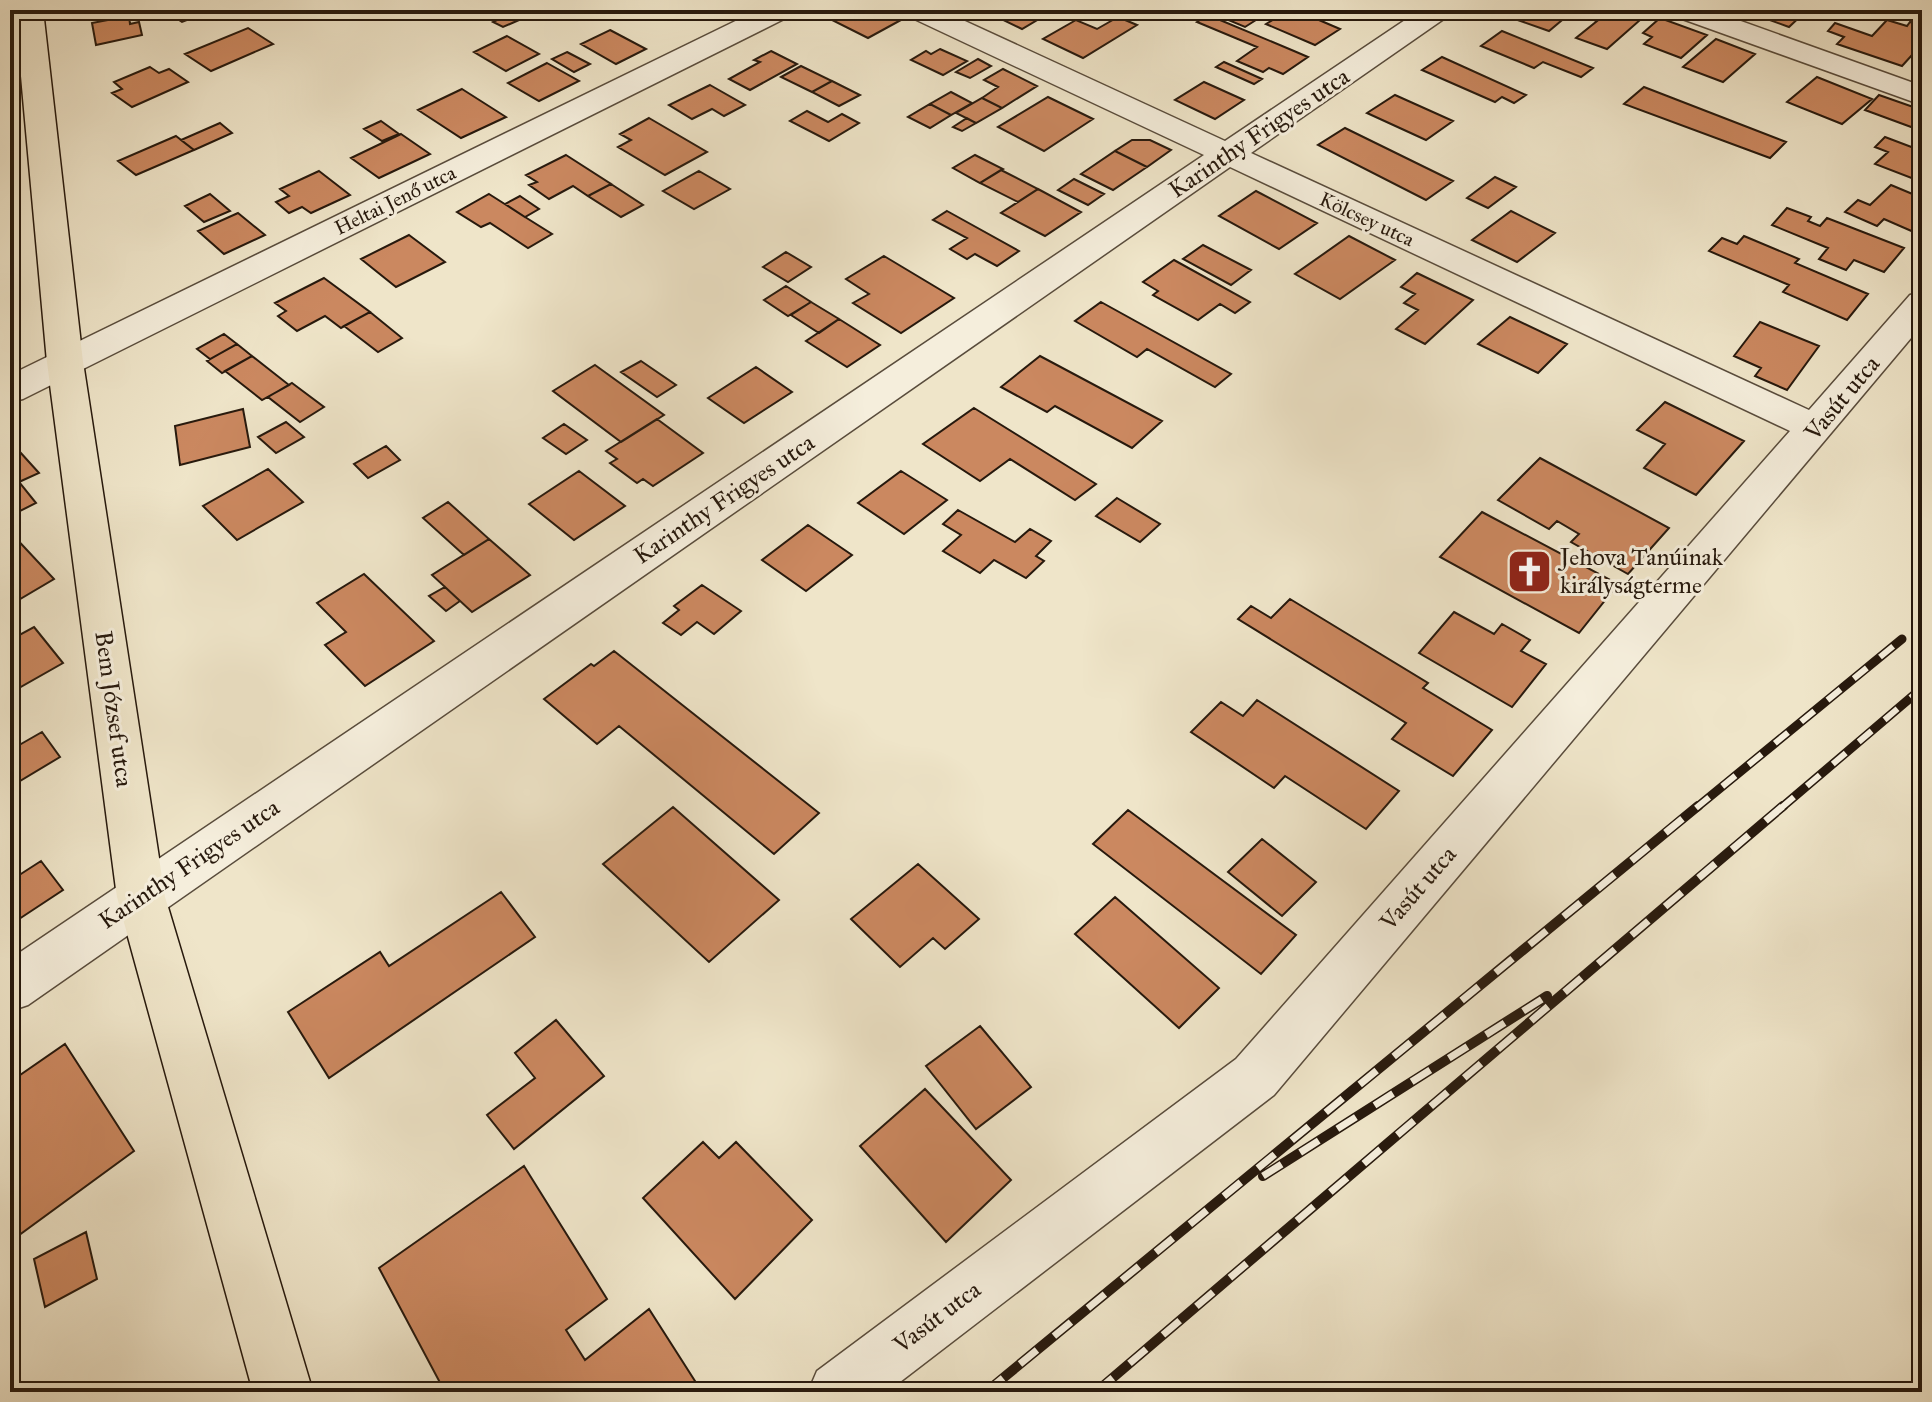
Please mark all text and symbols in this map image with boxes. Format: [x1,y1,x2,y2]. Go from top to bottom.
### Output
street label: Karinthy Frigyes utca [1163,61,1356,205]
street label: Heltai Jenő utca [330,160,461,241]
street label: Kölcsey utca [1316,187,1419,252]
street label: Vasút utca [1797,349,1887,447]
street label: Karinthy Frigyes utca [628,427,821,571]
place label: Jehova Tanúinak királyságterme [1557,542,1724,600]
church icon: Jehova Tanúinak királyságterme [1505,547,1553,595]
street label: Bem József utca [88,629,140,790]
street label: Karinthy Frigyes utca [93,792,286,936]
street label: Vasút utca [1373,839,1463,937]
street label: Vasút utca [887,1274,987,1360]

